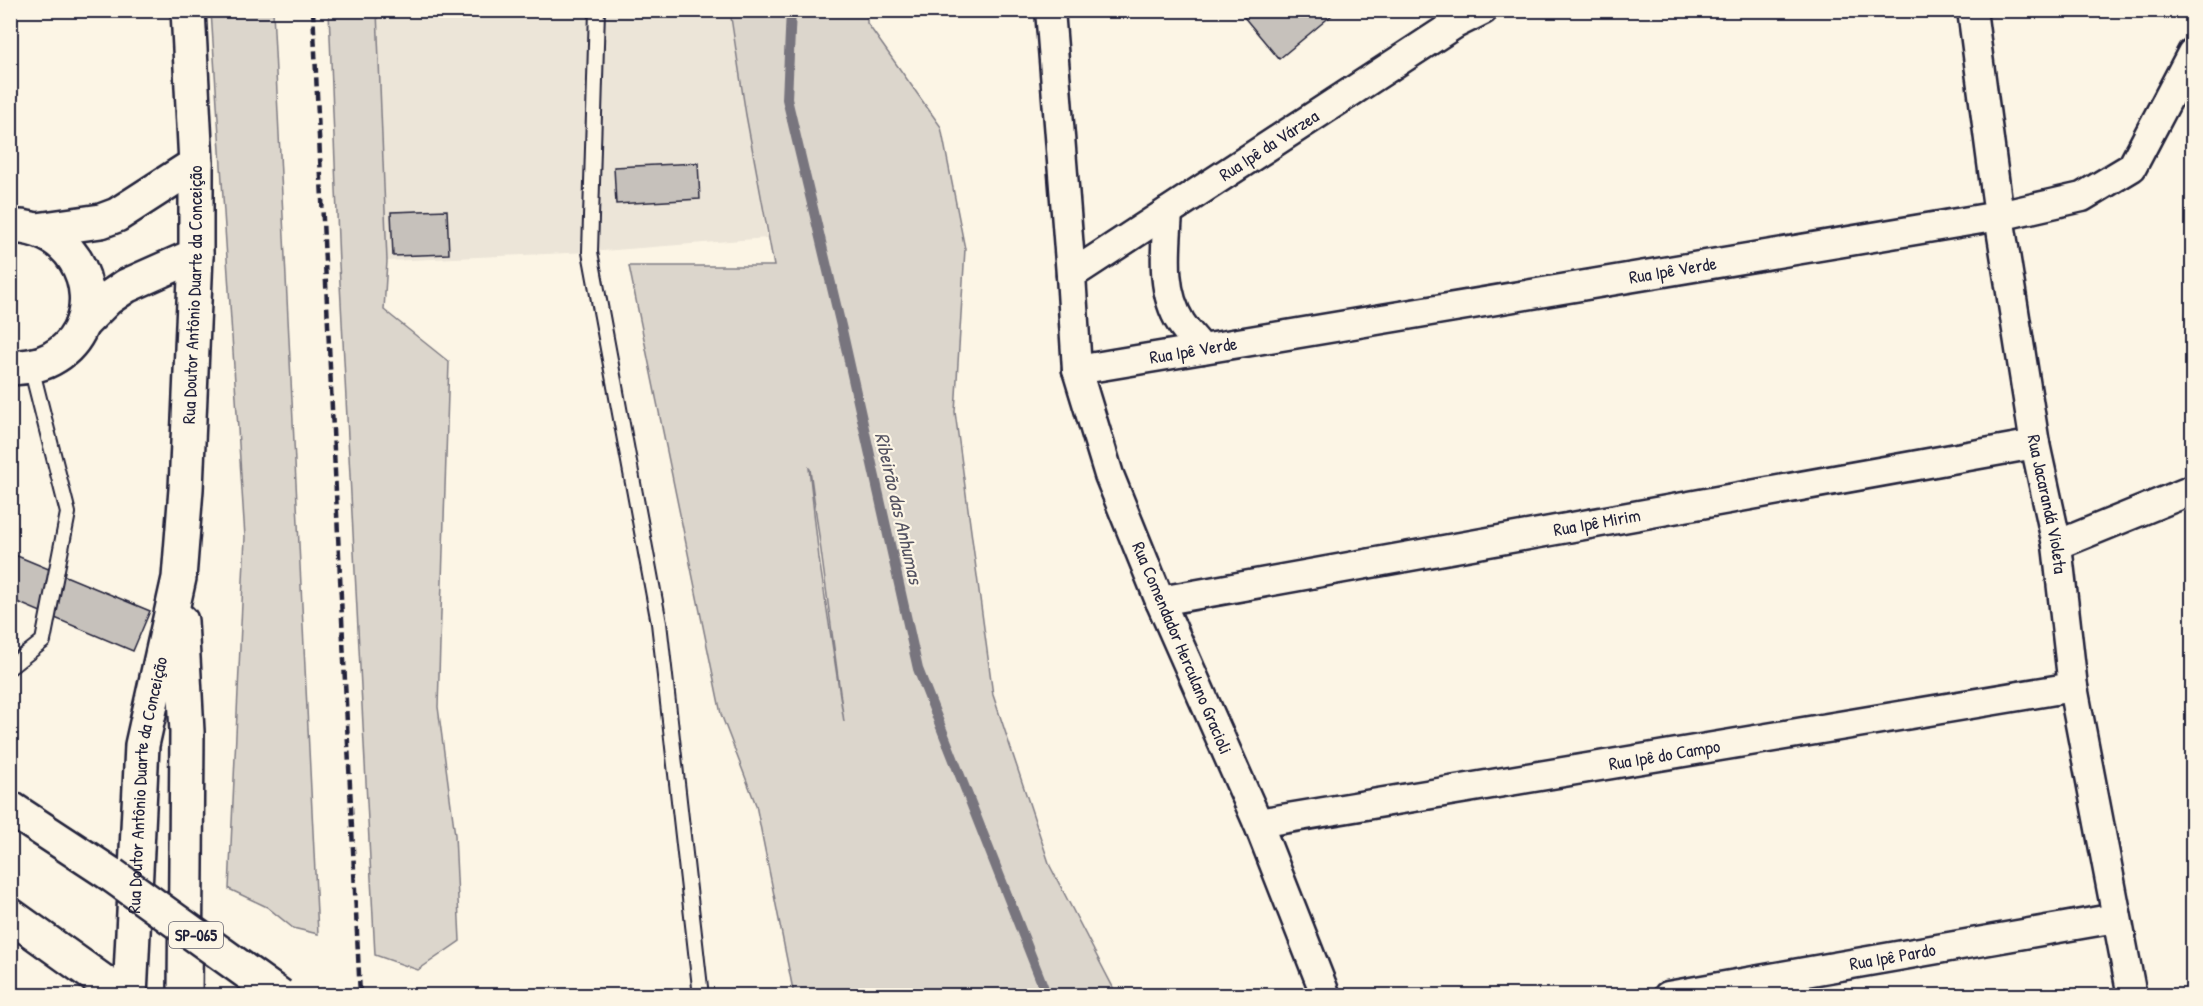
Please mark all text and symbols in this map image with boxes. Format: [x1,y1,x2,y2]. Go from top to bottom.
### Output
street label: Rua Ipê da Várzea [1214,103,1323,187]
street label: Rua Doutor Antônio Duarte da Conceição [176,166,208,424]
street label: Rua Ipê Verde [1627,250,1718,290]
street label: Rua Ipê Verde [1148,330,1239,370]
water label: Ribeirão das Anhumas [869,429,931,589]
street label: Rua Jacarandá Violeta [2022,433,2073,575]
street label: Rua Ipê Mirim [1551,502,1642,542]
street label: Rua Comendador Herculano Gracioli [1126,538,1239,758]
street label: Rua Doutor Antônio Duarte da Conceição [121,654,173,914]
street label: Rua Ipê do Campo [1607,733,1722,776]
road number: SP-065 [169,922,223,948]
street label: Rua Ipê Pardo [1848,937,1937,976]

